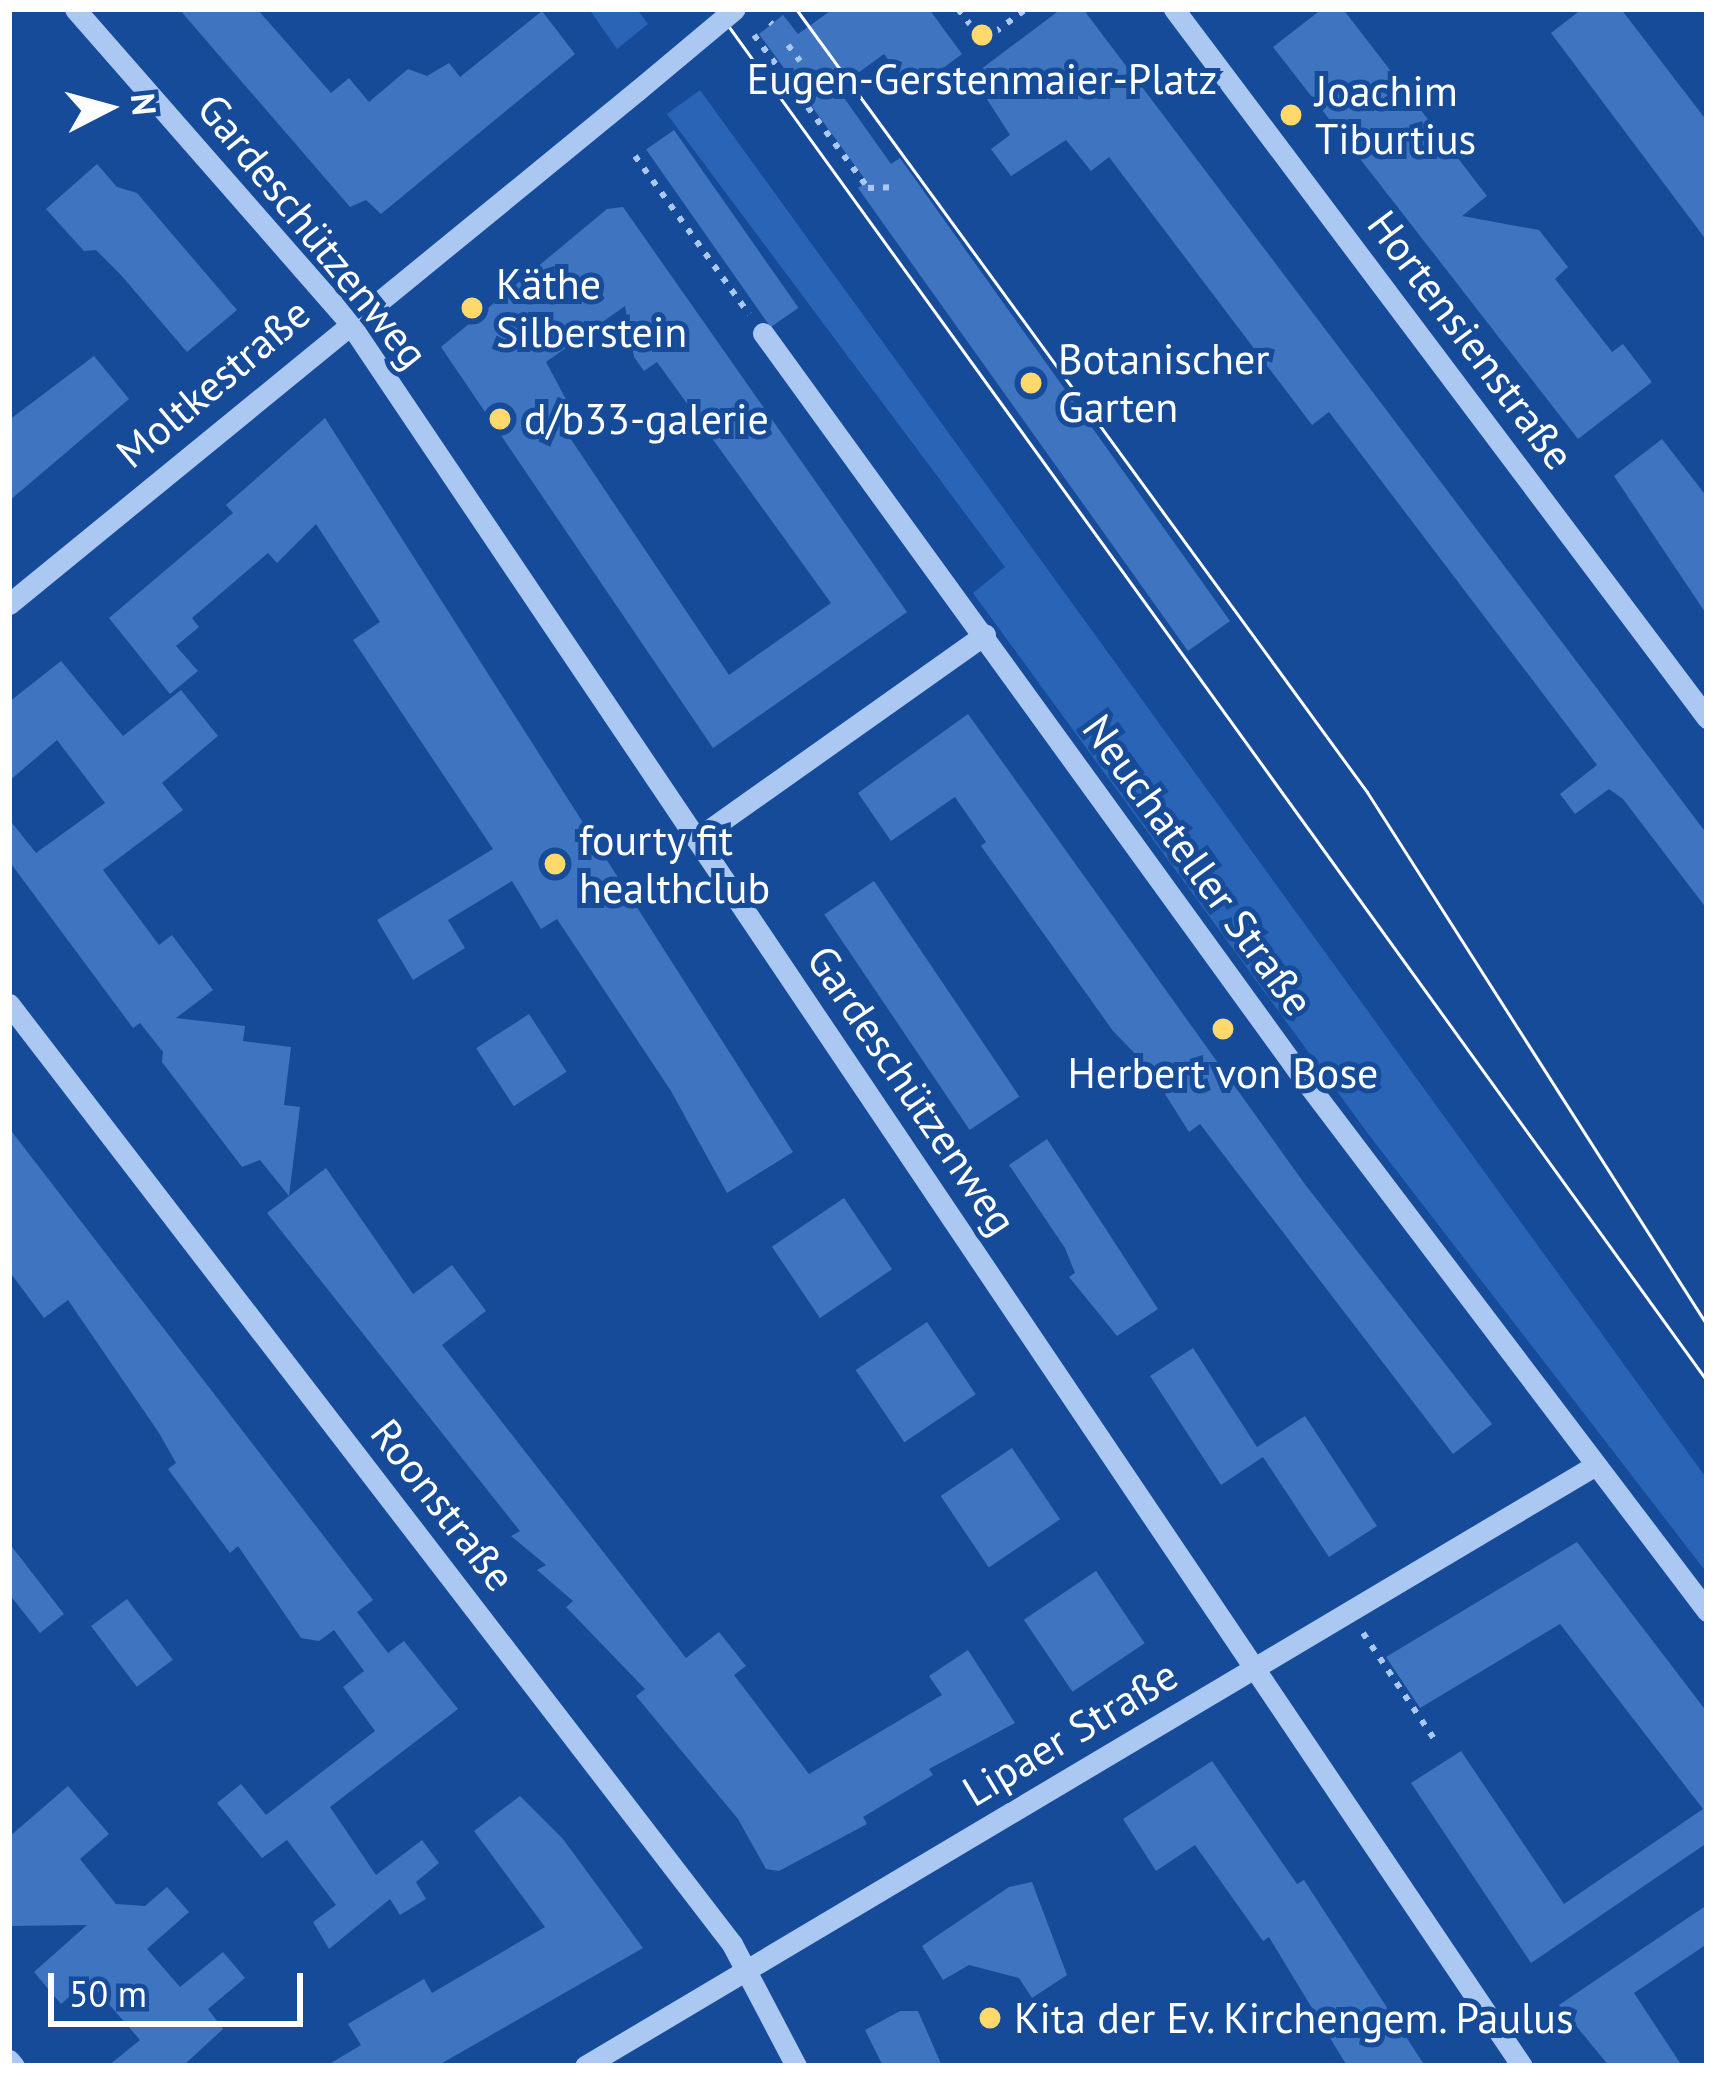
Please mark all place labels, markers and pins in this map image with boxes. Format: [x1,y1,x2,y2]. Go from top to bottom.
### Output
marker: Eugen-Gerstenmaier-Platz [969,22,995,48]
place label: Eugen-Gerstenmaier-Platz [747,54,1217,104]
place label: Joachim Tiburtius [1315,66,1476,164]
marker: Joachim Tiburtius [1278,102,1304,128]
place label: Käthe Silberstein [496,259,687,358]
marker: Käthe Silberstein [459,295,485,321]
place label: Botanischer Garten [1058,334,1270,433]
marker: Botanischer Garten [1015,367,1047,399]
place label: d/b33-galerie [524,394,769,444]
marker: d/b33-galerie [487,406,513,432]
place label: fourty fit healthclub [579,815,770,914]
marker: fourty fit healthclub [542,851,568,877]
marker: Herbert von Bose [1210,1016,1236,1042]
place label: Herbert von Bose [1067,1048,1379,1098]
place label: Kita der Ev. Kirchengem. Paulus [1014,1993,1580,2043]
marker: Kita der Ev. Kirchengem. Paulus [977,2005,1003,2031]

